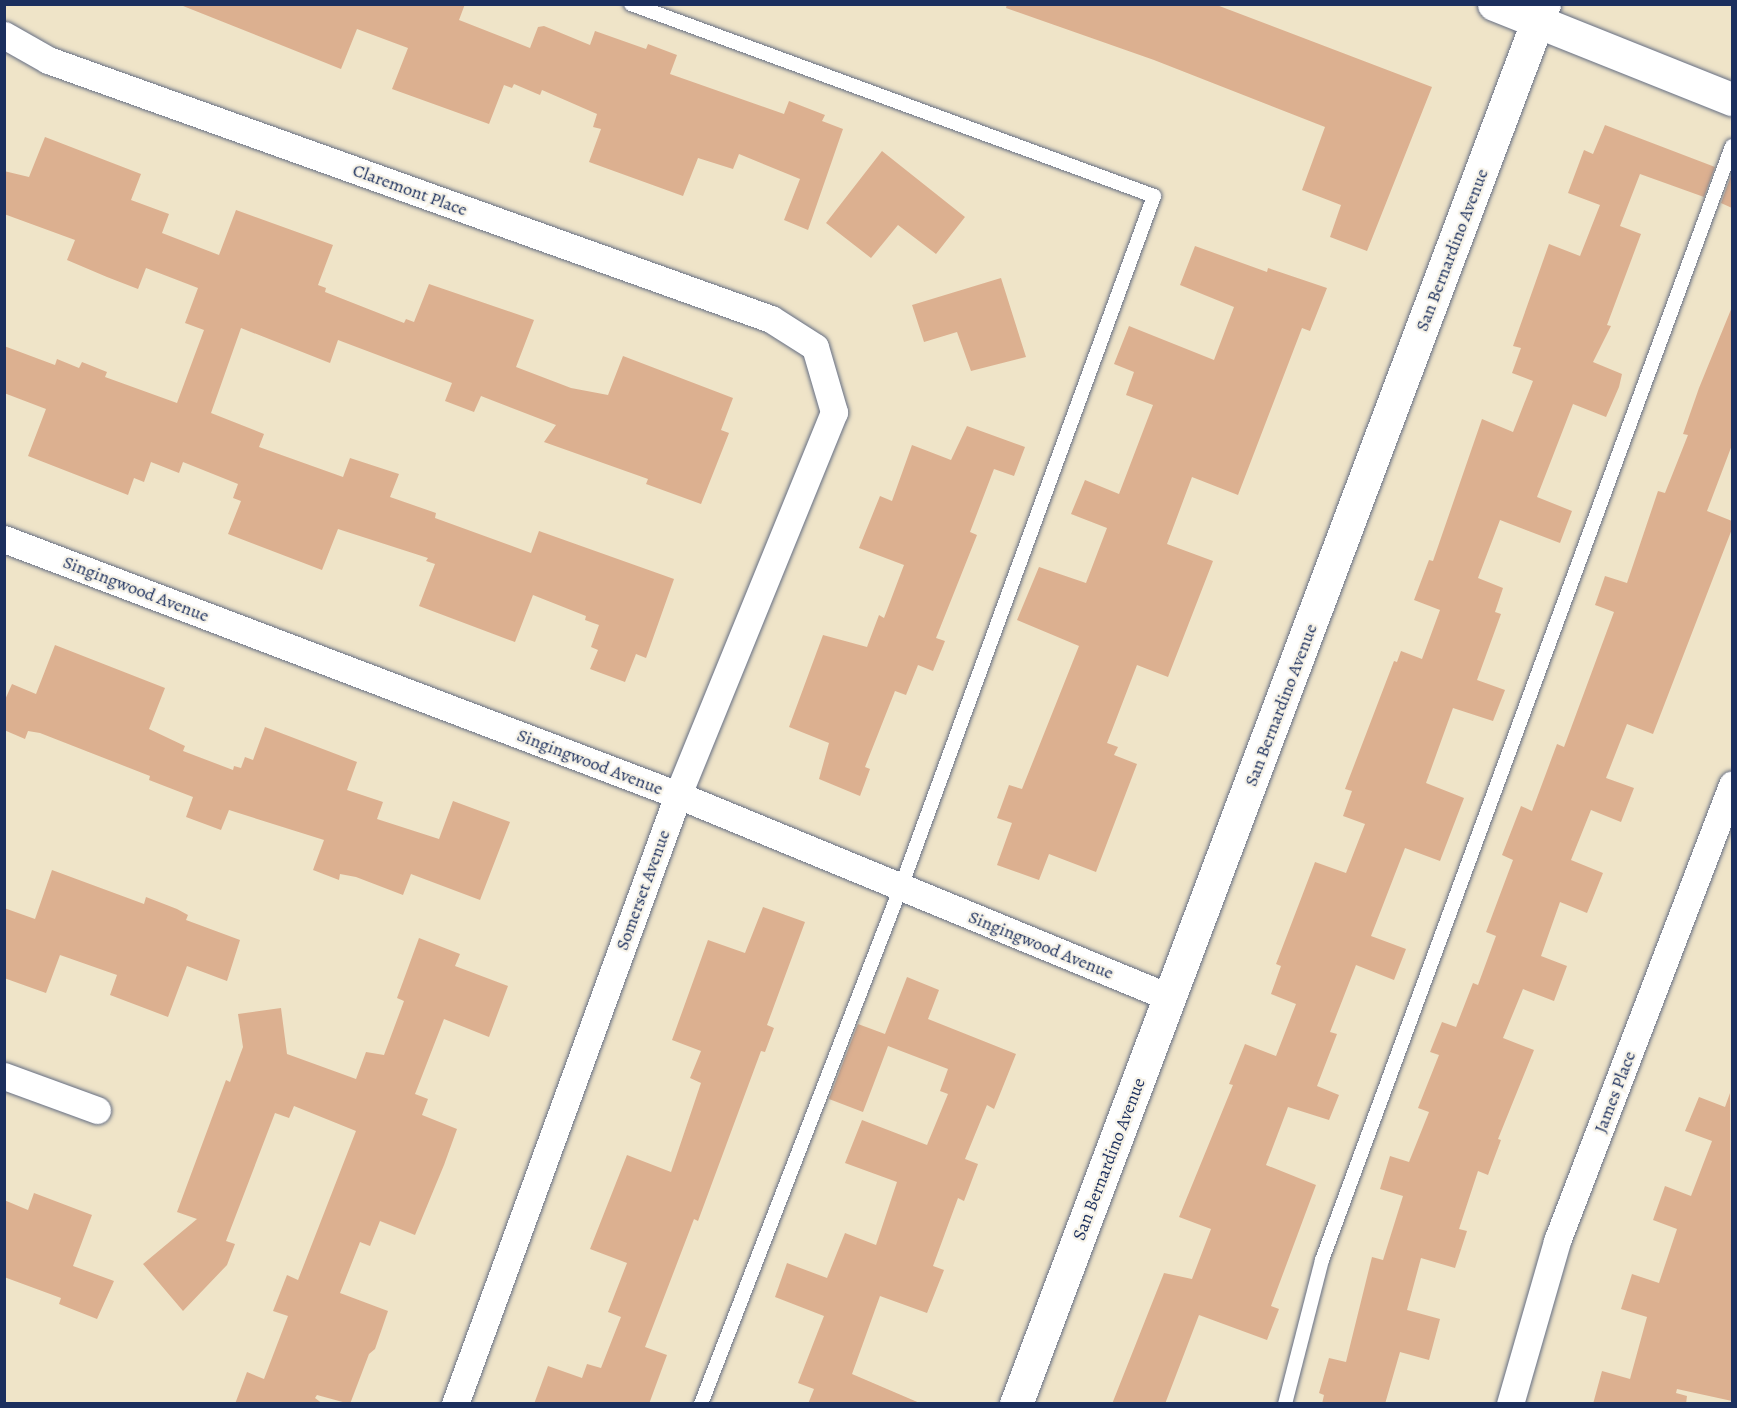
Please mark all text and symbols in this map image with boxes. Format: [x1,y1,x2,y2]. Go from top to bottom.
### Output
street label: Claremont Place [350,159,470,221]
street label: San Bernardino Avenue [1411,166,1493,334]
street label: Singingwood Avenue [60,551,212,627]
street label: San Bernardino Avenue [1240,621,1322,789]
street label: Singingwood Avenue [514,724,666,800]
street label: Somerset Avenue [611,827,675,953]
street label: Singingwood Avenue [965,906,1117,984]
street label: James Place [1590,1048,1640,1136]
street label: San Bernardino Avenue [1068,1075,1150,1243]

